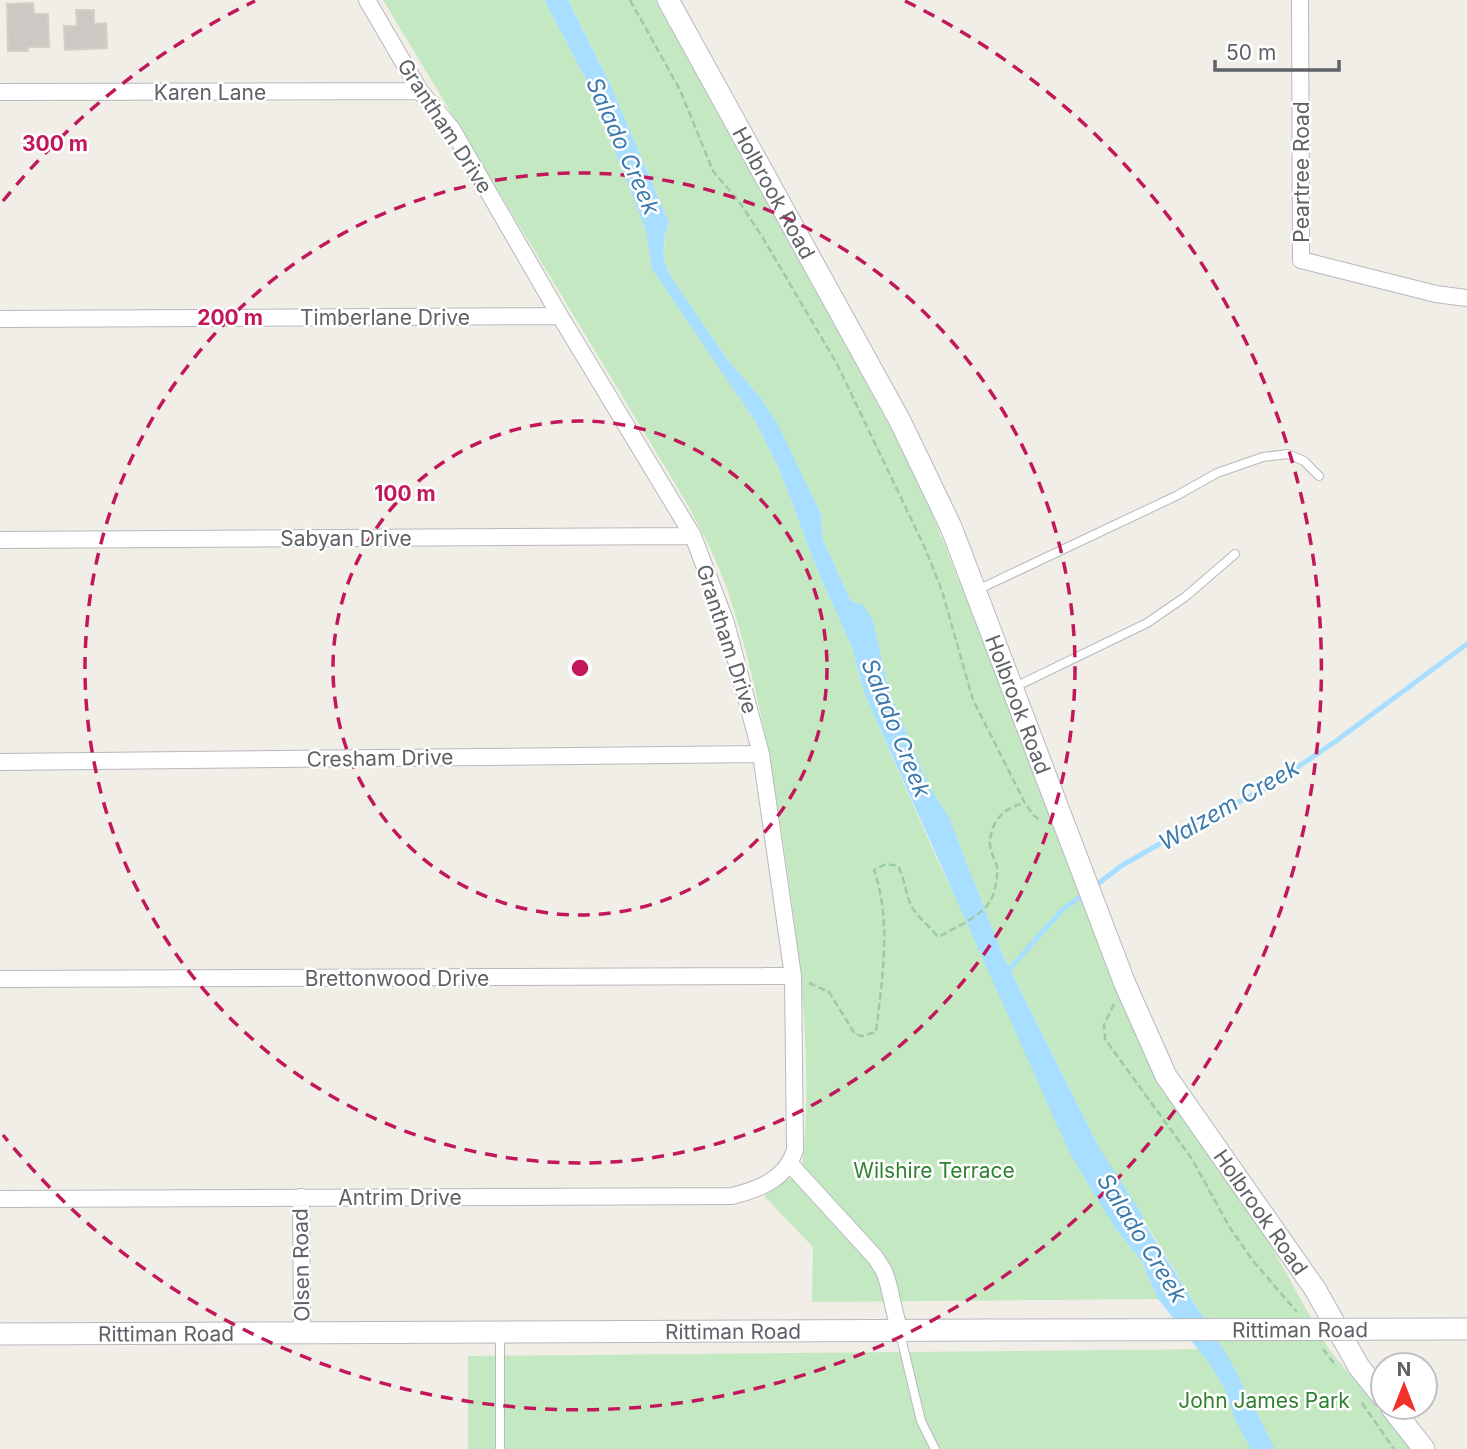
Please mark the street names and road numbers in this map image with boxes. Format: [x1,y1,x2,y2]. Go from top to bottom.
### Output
street label: Grantham Drive [392,54,498,198]
street label: Karen Lane [154,80,266,105]
street label: Peartree Road [1289,101,1314,243]
street label: Holbrook Road [728,122,821,263]
street label: Timberlane Drive [300,305,470,330]
street label: Sabyan Drive [280,526,412,551]
street label: Grantham Drive [691,561,763,717]
street label: Holbrook Road [981,631,1056,777]
street label: Cresham Drive [306,744,454,772]
street label: Brettonwood Drive [305,966,489,991]
street label: Holbrook Road [1209,1145,1314,1279]
street label: Antrim Drive [338,1185,462,1210]
street label: Olsen Road [288,1208,314,1322]
street label: Rittiman Road [1232,1317,1368,1342]
street label: Rittiman Road [665,1318,801,1344]
street label: Rittiman Road [98,1321,234,1346]

